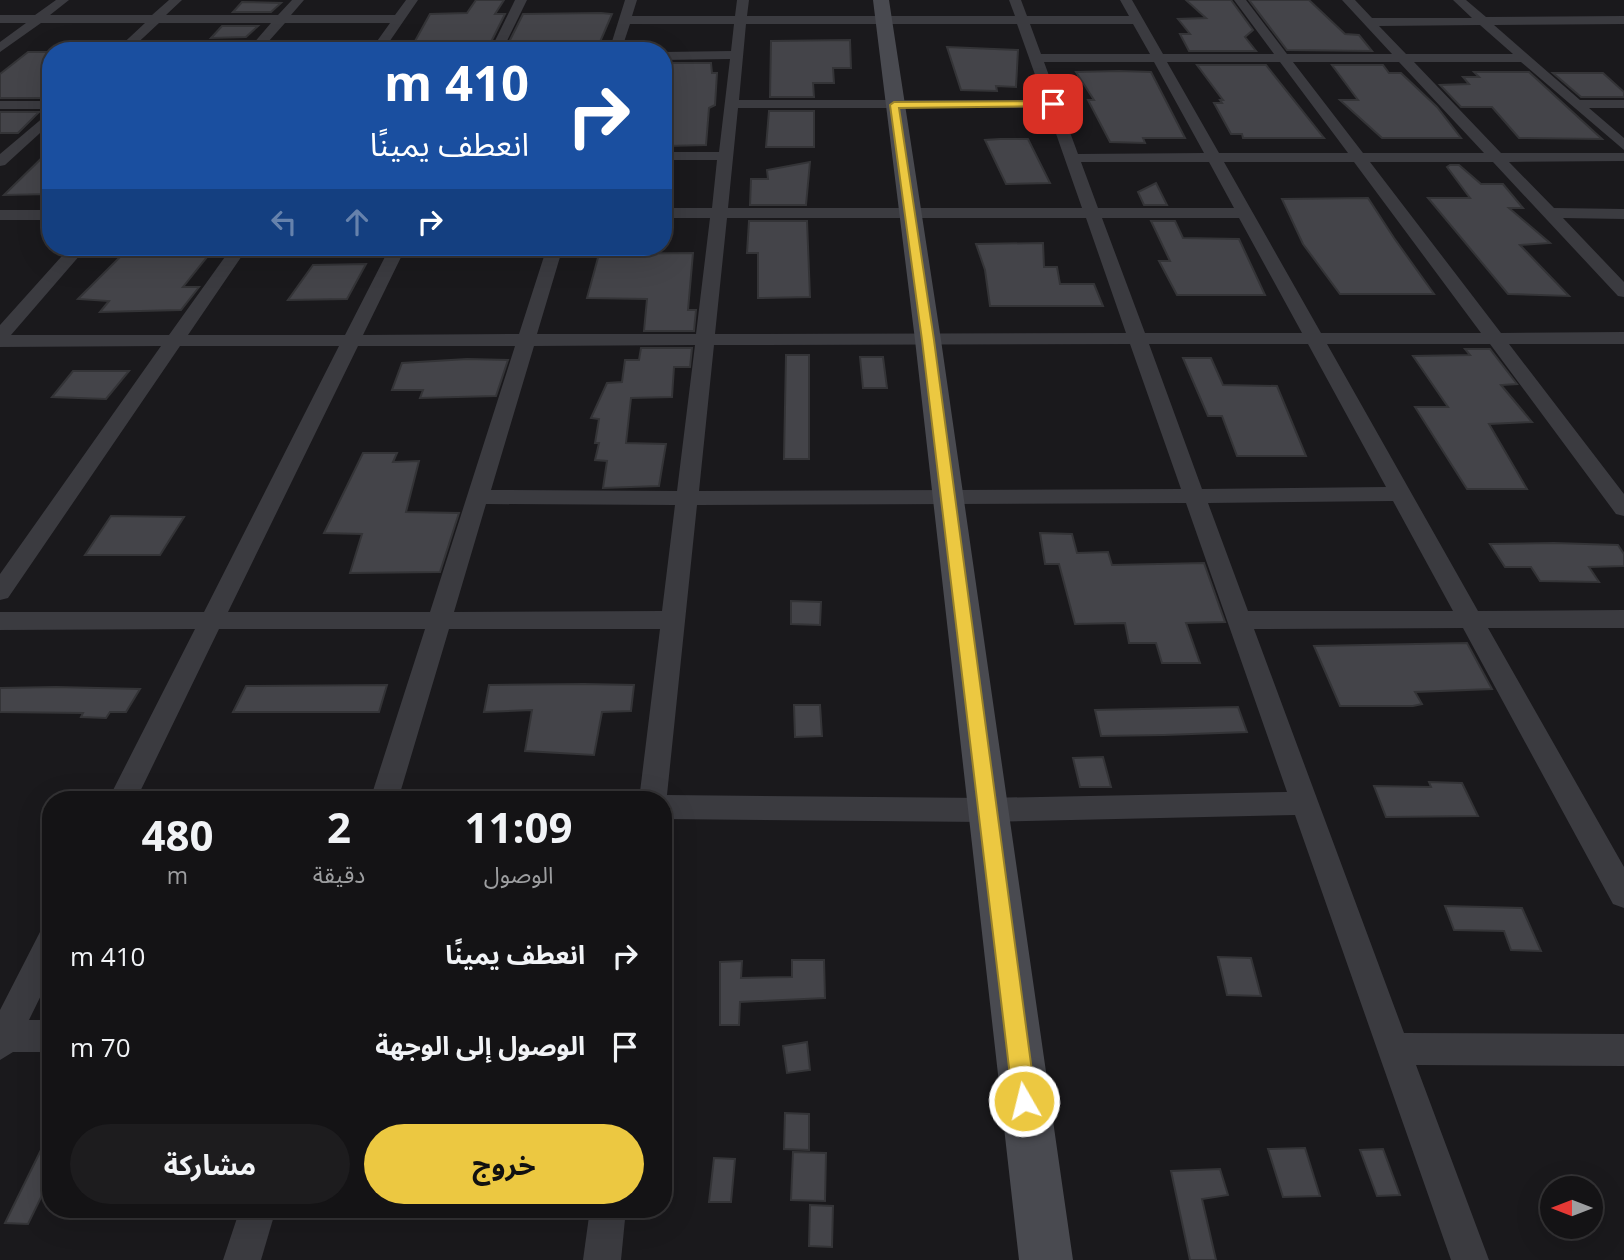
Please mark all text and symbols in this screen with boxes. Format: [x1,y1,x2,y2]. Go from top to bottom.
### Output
text: 410 m [384,49,529,115]
icon: right [553,70,644,161]
pin [1023,74,1083,134]
icon: arrive [1034,85,1072,123]
text: انعطف يمينًا [370,122,529,165]
icon: left [265,203,303,241]
icon: ahead [338,203,376,241]
icon: right [411,203,449,241]
text: 2 [327,798,351,855]
text: 11:09 [465,798,573,855]
text: 480 [141,806,213,863]
text: دقيقة [313,858,365,890]
text: الوصول [484,858,554,890]
text: m [167,859,188,891]
text: انعطف يمينًا [445,936,585,972]
icon: right [606,937,644,975]
text: 410 m [70,938,145,974]
text: الوصول إلى الوجهة [375,1027,585,1063]
icon: arrive [606,1028,644,1066]
text: 70 m [70,1029,131,1065]
position arrow [987,1064,1061,1138]
button: مشاركة [70,1124,350,1204]
button: خروج [364,1124,644,1204]
north arrow [1540,1176,1603,1239]
map controls [1540,1176,1603,1239]

